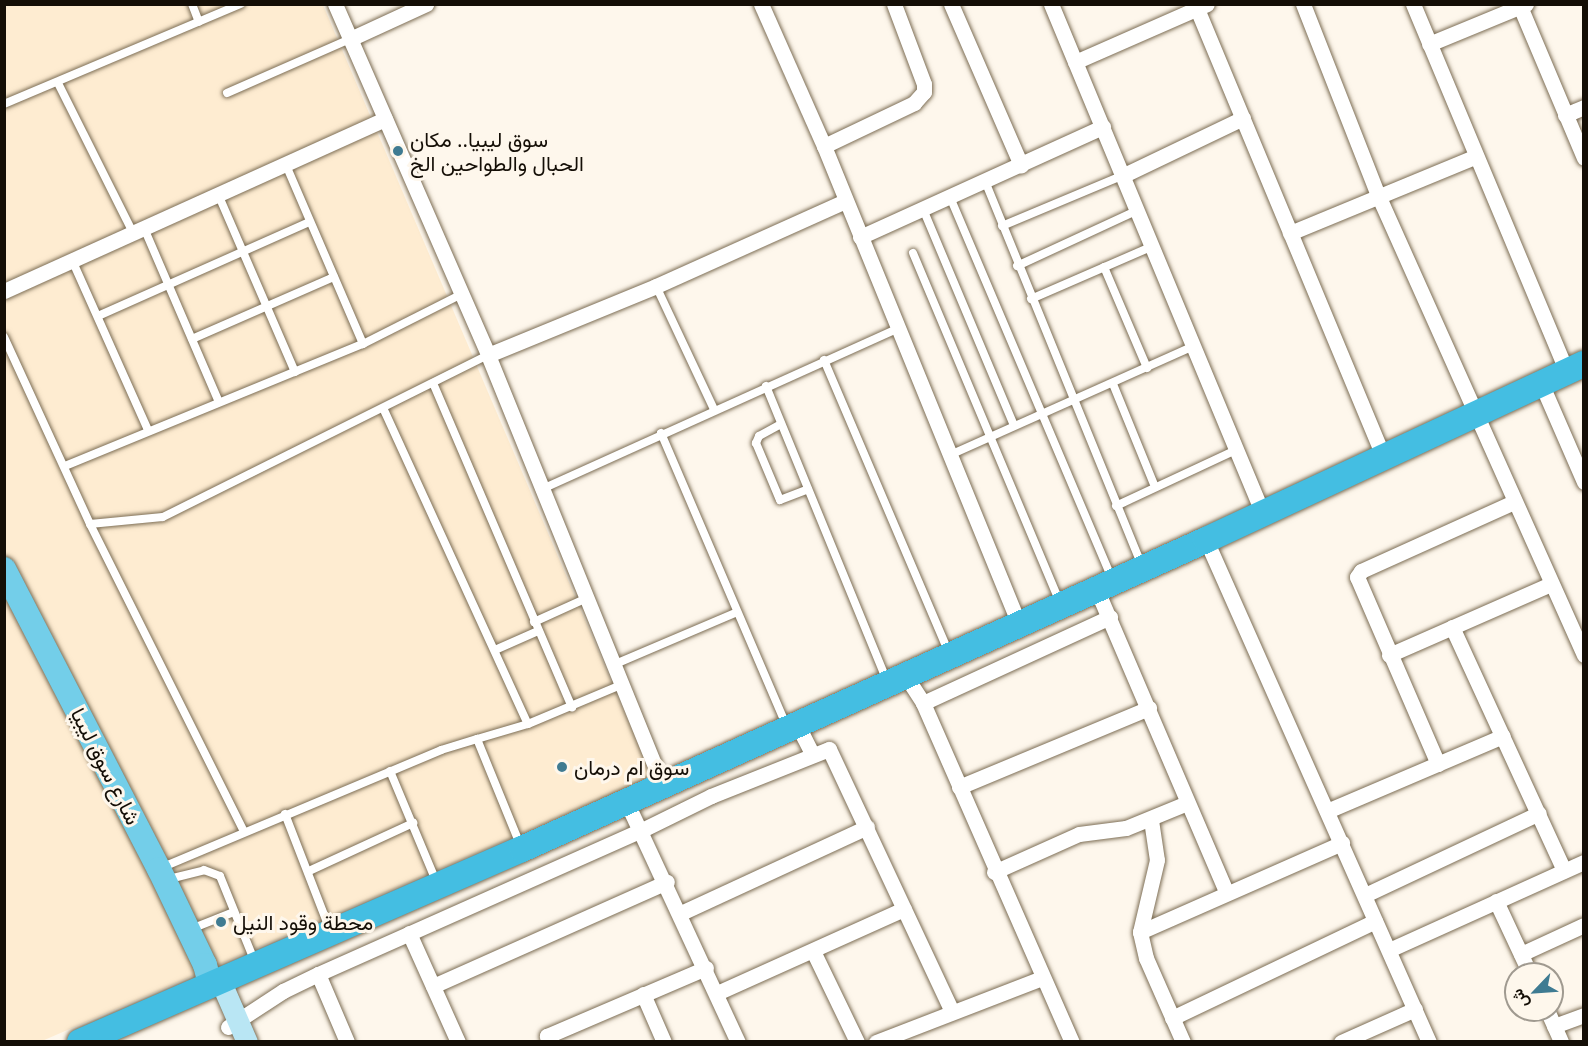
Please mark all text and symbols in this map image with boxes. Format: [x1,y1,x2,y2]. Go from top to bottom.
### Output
place label: سوق ليبيا.. مكان الحبال والطواحين الخ [410,126,584,176]
marker: سوق ليبيا.. مكان الحبال والطواحين الخ [391,144,405,158]
street label: شارع سوق ليبيا [66,703,146,829]
place label: سوق ام درمان [574,754,689,780]
marker: سوق ام درمان [555,760,569,774]
place label: محطة وقود النيل [233,909,373,935]
marker: محطة وقود النيل [214,915,228,929]
north arrow [1504,962,1564,1022]
text: ش [1505,985,1534,1012]

